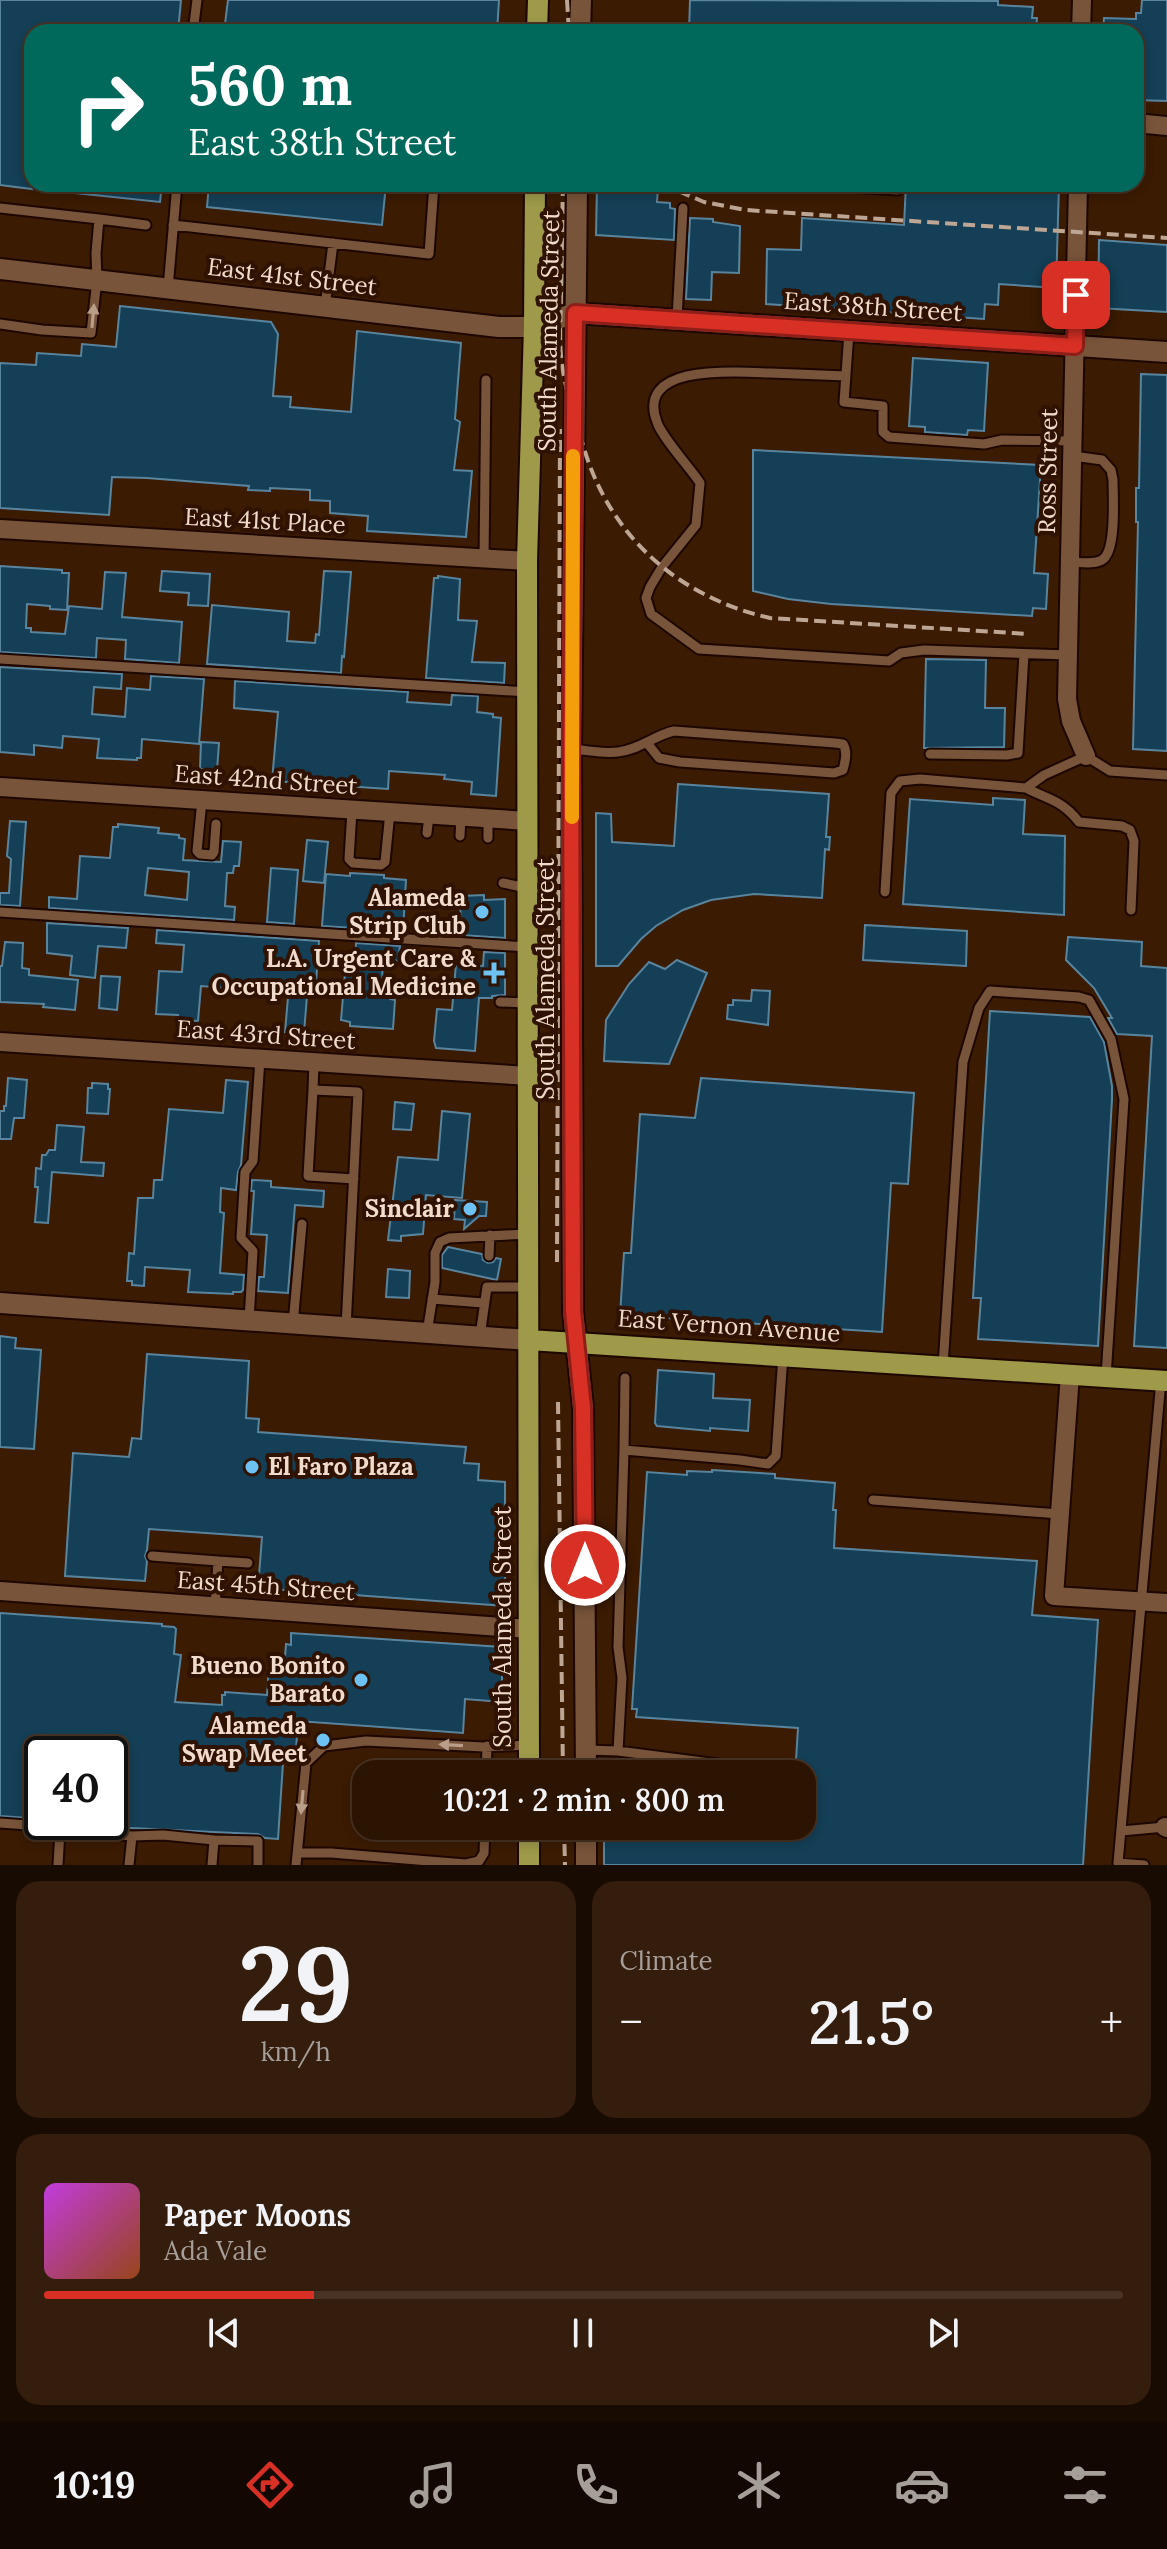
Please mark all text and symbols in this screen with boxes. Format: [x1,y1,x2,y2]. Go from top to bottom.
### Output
text: 560 m [188,49,352,120]
icon: right [56,56,160,160]
text: East 38th Street [188,119,456,165]
street label: South Alameda Street [531,209,566,452]
street label: East 41st Street [206,251,379,302]
pin [1042,261,1110,329]
icon: arrive [1054,273,1098,317]
street label: East 38th Street [783,285,964,328]
one-way arrow [86,303,99,328]
street label: Ross Street [1031,407,1064,534]
street label: East 41st Place [184,501,346,540]
street label: East 42nd Street [174,758,359,801]
street label: South Alameda Street [530,858,561,1100]
place label: Alameda Strip Club [349,882,466,941]
marker: Alameda Strip Club [473,903,491,921]
place label: L.A. Urgent Care & Occupational Medicine [212,943,477,1002]
marker: L.A. Urgent Care & Occupational Medicine [483,962,505,984]
street label: East 43rd Street [176,1013,357,1056]
place label: Sinclair [365,1193,454,1224]
marker: Sinclair [461,1200,479,1218]
street label: East Vernon Avenue [617,1302,841,1349]
place label: El Faro Plaza [268,1451,414,1482]
marker: El Faro Plaza [243,1458,261,1476]
street label: South Alameda Street [487,1506,518,1748]
position arrow [543,1523,627,1607]
street label: East 45th Street [176,1564,357,1607]
place label: Bueno Bonito Barato [190,1650,345,1709]
marker: Bueno Bonito Barato [352,1671,370,1689]
place label: Alameda Swap Meet [182,1710,308,1769]
marker: Alameda Swap Meet [314,1731,332,1749]
speed limit sign: 40 [24,1736,128,1840]
one-way arrow [438,1739,463,1752]
text: 10:21 · 2 min · 800 m [443,1781,725,1819]
one-way arrow [296,1790,309,1815]
text: 29 [238,1916,353,2049]
text: Climate [620,1944,713,1977]
text: 21.5° [808,1984,934,2060]
text: − [620,1994,643,2050]
text: + [1100,1994,1123,2050]
text: km/h [261,2035,331,2068]
text: Paper Moons [164,2196,351,2234]
text: Ada Vale [164,2234,267,2267]
icon: previous [202,2311,246,2355]
icon: pause [561,2311,605,2355]
icon: next [921,2311,965,2355]
icon: directions [242,2457,298,2513]
icon: music [405,2457,461,2513]
icon: phone [568,2457,624,2513]
icon: climate [731,2457,787,2513]
icon: car [894,2457,950,2513]
icon: filters [1057,2457,1113,2513]
text: 10:19 [54,2462,135,2508]

